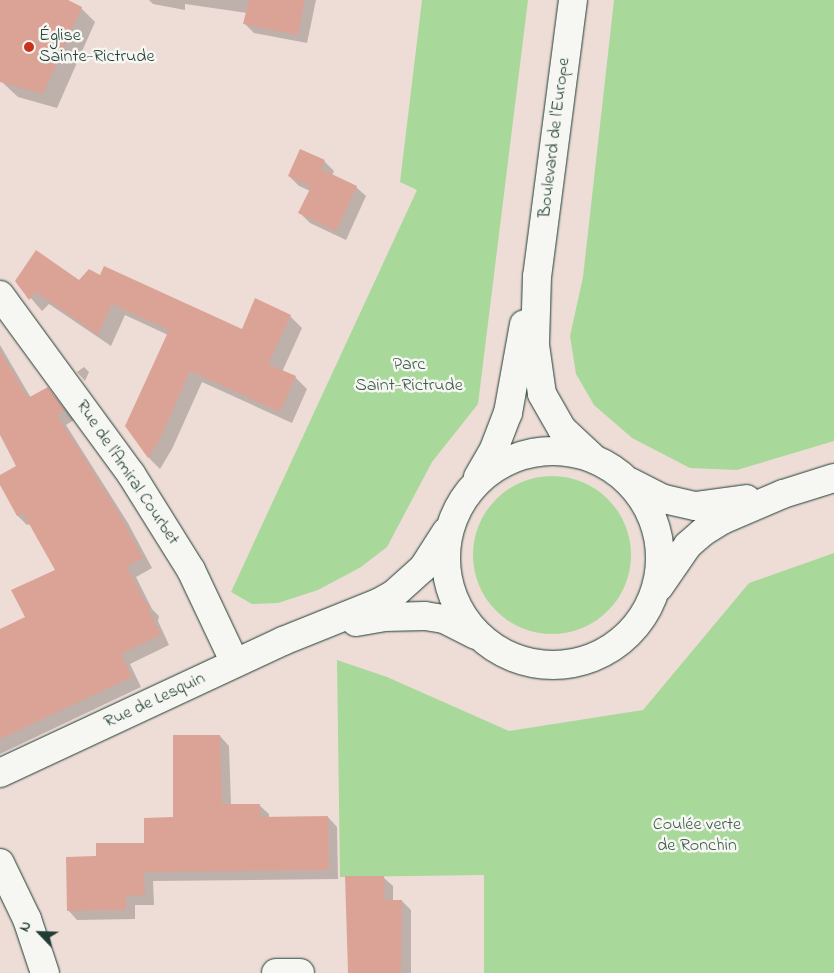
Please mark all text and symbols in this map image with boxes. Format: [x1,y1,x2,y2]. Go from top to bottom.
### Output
place label: Église Sainte-Rictrude [39,26,154,68]
marker: Église Sainte-Rictrude [23,41,35,53]
street label: Boulevard de l'Europe [534,57,576,219]
park label: Parc Saint-Rictrude [355,355,463,398]
street label: Rue de l'Amiral Courbet [70,396,184,550]
street label: Rue de Lesquin [101,668,209,734]
park label: Coulée verte de Ronchin [653,815,741,858]
north arrow [15,908,65,958]
text: N [14,918,37,935]

